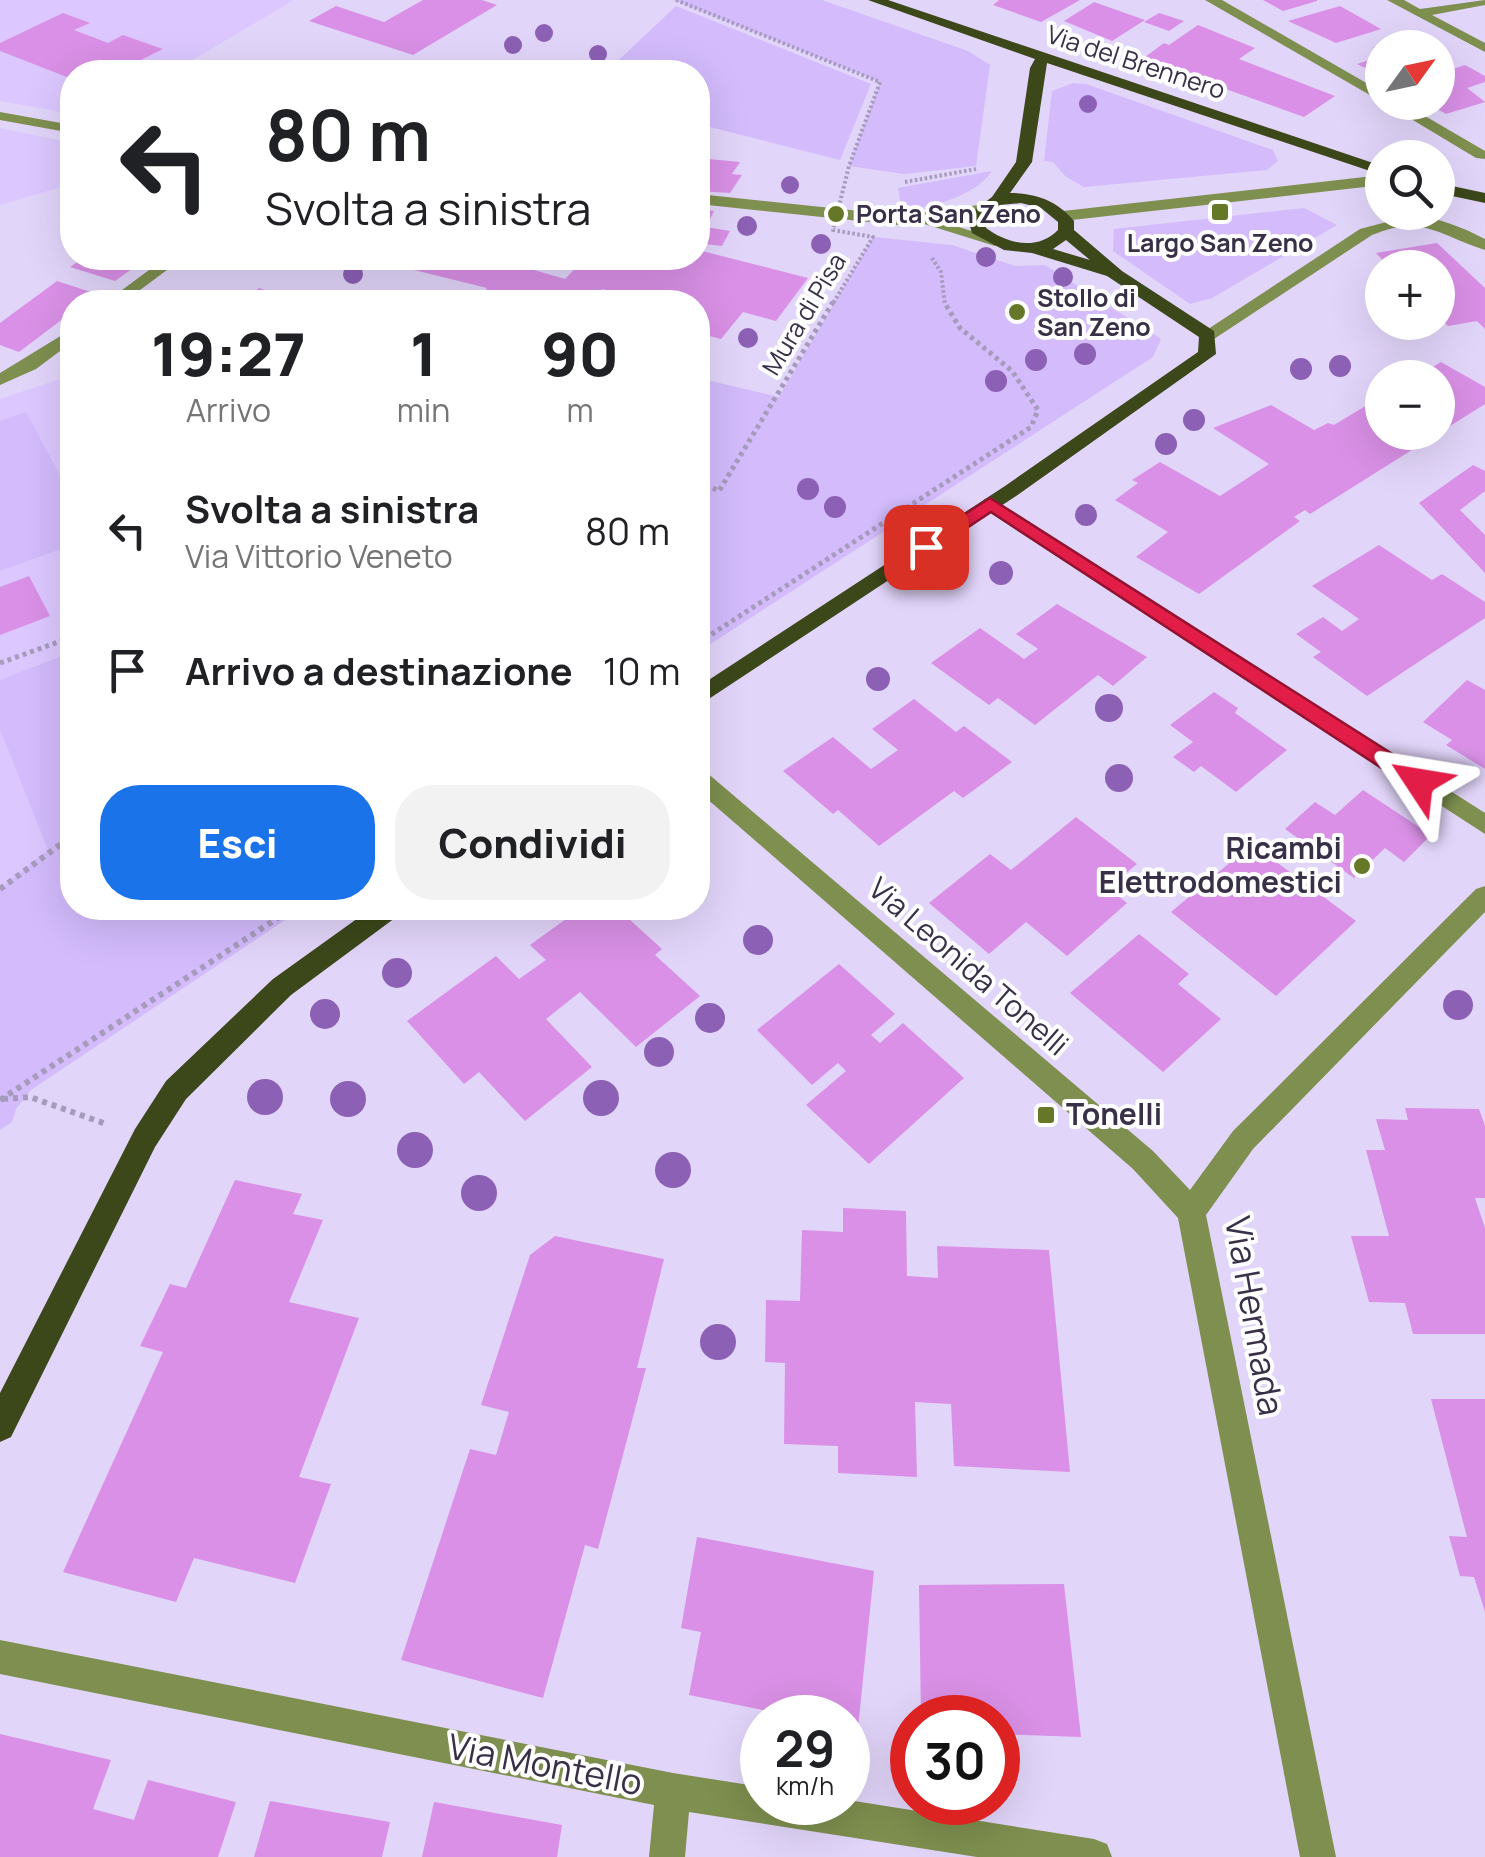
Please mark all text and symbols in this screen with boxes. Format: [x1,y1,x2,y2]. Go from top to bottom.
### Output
street label: Via del Brennero [1042,16,1230,107]
north arrow [1365,30,1455,120]
map controls [1365,30,1455,450]
text: 80 m [265,86,431,182]
icon: left [100,100,230,230]
button: search [1365,140,1455,230]
text: Svolta a sinistra [265,177,591,239]
place label: Porta San Zeno [856,196,1041,231]
marker: Largo San Zeno [1209,201,1231,223]
marker: Porta San Zeno [825,203,847,225]
place label: Largo San Zeno [1127,225,1313,260]
street label: Mura di Pisa [753,246,854,381]
button: + [1365,250,1455,340]
place label: Stollo di San Zeno [1037,280,1151,344]
marker: Stollo di San Zeno [1006,301,1028,323]
text: 19:27 [151,312,306,394]
text: 1 [410,312,437,394]
text: 90 [541,312,619,394]
button: − [1365,360,1455,450]
text: Arrivo [186,388,271,432]
text: min [397,388,450,432]
text: m [567,388,594,432]
text: Svolta a sinistra [185,482,479,534]
icon: left [100,503,155,558]
text: 80 m [585,504,670,556]
pin [884,505,969,590]
icon: arrive [899,520,954,575]
text: Via Vittorio Veneto [185,534,453,578]
icon: arrive [100,643,155,698]
text: Arrivo a destinazione [185,644,573,696]
text: 10 m [603,644,681,696]
position arrow [1367,730,1471,834]
button: Esci [100,785,375,900]
button: Condividi [395,785,670,900]
place label: Ricambi Elettrodomestici [1099,827,1342,902]
marker: Ricambi Elettrodomestici [1351,855,1373,877]
street label: Via Leonida Tonelli [860,868,1078,1064]
place label: Tonelli [1066,1093,1162,1134]
marker: Tonelli [1035,1104,1057,1126]
street label: Via Hermada [1214,1213,1296,1419]
speed limit sign: 30 [890,1695,1020,1825]
text: 29 [775,1714,835,1782]
street label: Via Montello [444,1722,646,1806]
text: km/h [776,1768,834,1803]

